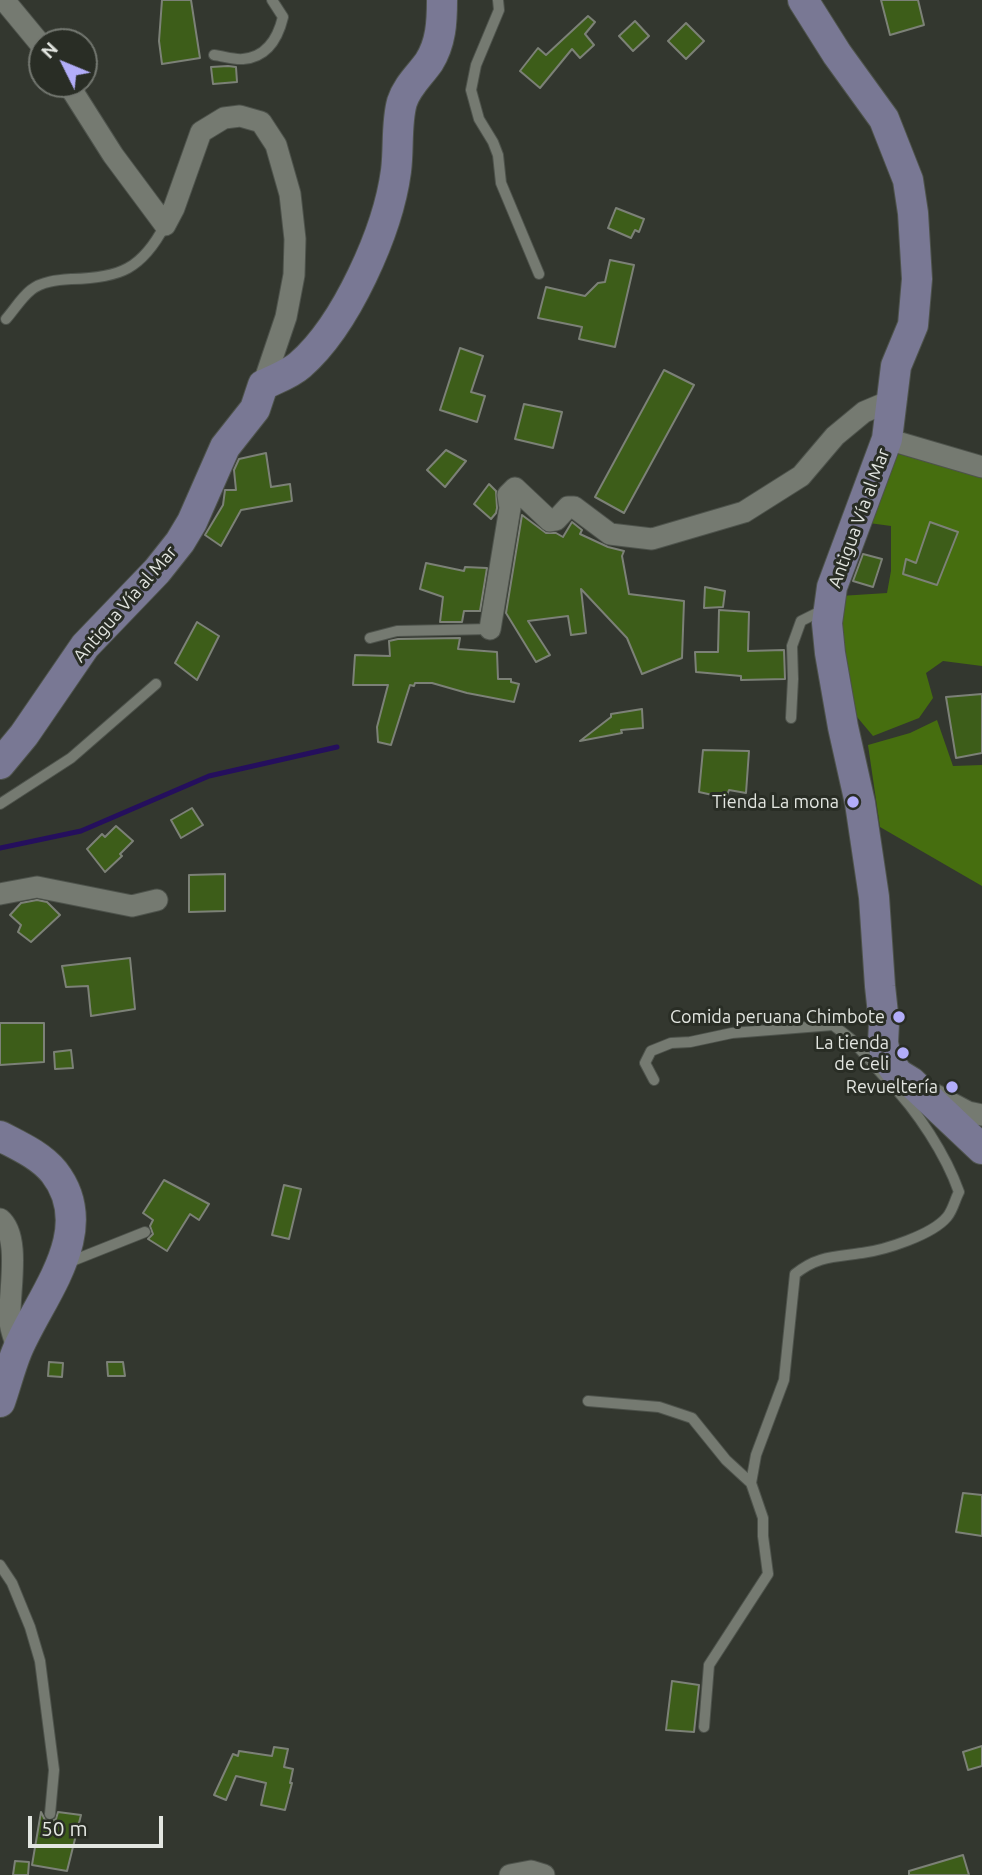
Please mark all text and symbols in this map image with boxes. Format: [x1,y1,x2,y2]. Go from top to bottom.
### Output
north arrow [28,28,98,98]
text: N [36,37,62,63]
street label: Antigua Vía al Mar [824,445,894,591]
street label: Antigua Vía al Mar [69,541,181,667]
place label: Tienda La mona [712,791,839,813]
marker: Tienda La mona [845,794,861,810]
place label: Comida peruana Chimbote [670,1006,885,1028]
marker: Comida peruana Chimbote [891,1009,907,1025]
place label: La tienda de Celi [815,1032,889,1074]
marker: La tienda de Celi [895,1045,911,1061]
place label: Revueltería [846,1076,938,1098]
marker: Revueltería [944,1079,960,1095]
scale bar [32,1801,166,1845]
text: 50 m [41,1816,88,1840]

